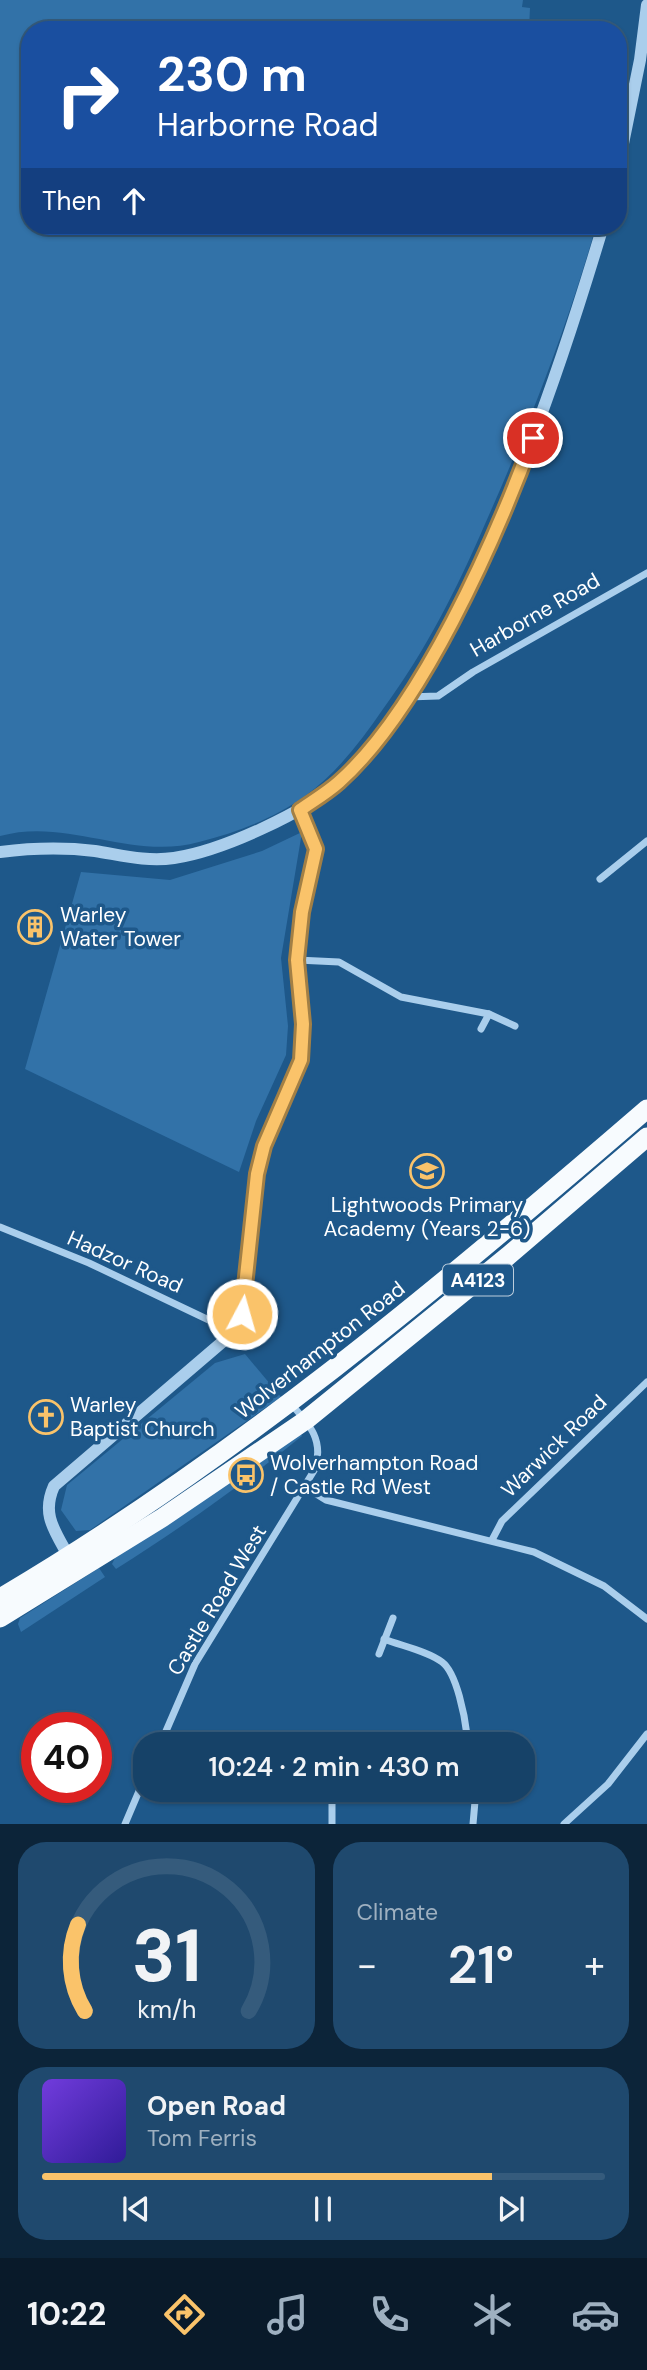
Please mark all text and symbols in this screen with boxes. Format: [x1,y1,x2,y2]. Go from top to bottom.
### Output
text: 230 m [157,42,307,106]
icon: right [42,49,133,140]
text: Harborne Road [157,104,378,146]
icon: ahead [115,182,153,220]
text: Then [42,184,101,218]
pin [503,408,563,468]
icon: arrive [514,419,552,457]
street label: Harborne Road [465,567,605,663]
place label: Warley Water Tower [60,901,181,953]
building icon: Warley Water Tower [16,908,54,946]
school or university icon: Lightwoods Primary Academy (Years 2-6) [408,1152,446,1190]
place label: Lightwoods Primary Academy (Years 2-6) [324,1191,530,1243]
street label: Hadzor Road [63,1224,187,1300]
road number: A4123 [443,1264,513,1296]
street label: Wolverhampton Road [229,1275,411,1425]
position arrow [205,1277,279,1351]
street label: Warwick Road [495,1388,613,1504]
place label: Warley Baptist Church [70,1391,215,1443]
church icon: Warley Baptist Church [27,1398,65,1436]
place label: Wolverhampton Road / Castle Rd West [270,1449,479,1501]
bus stop icon: Wolverhampton Road / Castle Rd West [227,1456,265,1494]
street label: Castle Road West [161,1520,273,1680]
speed limit sign: 40 [21,1712,112,1803]
text: 10:24 · 2 min · 430 m [208,1750,460,1784]
text: Climate [357,1897,438,1927]
text: 31 [131,1910,201,2005]
text: 21° [447,1931,514,1999]
text: − [357,1940,377,1990]
text: + [584,1940,605,1990]
text: km/h [137,1993,196,2026]
text: Open Road [147,2089,286,2123]
text: Tom Ferris [147,2123,257,2153]
icon: previous [117,2190,155,2228]
icon: pause [304,2190,342,2228]
icon: next [492,2190,530,2228]
icon: directions [160,2290,209,2339]
icon: music [263,2290,312,2339]
icon: phone [365,2290,414,2339]
icon: climate [468,2290,517,2339]
icon: car [571,2290,620,2339]
text: 10:22 [27,2293,106,2335]

